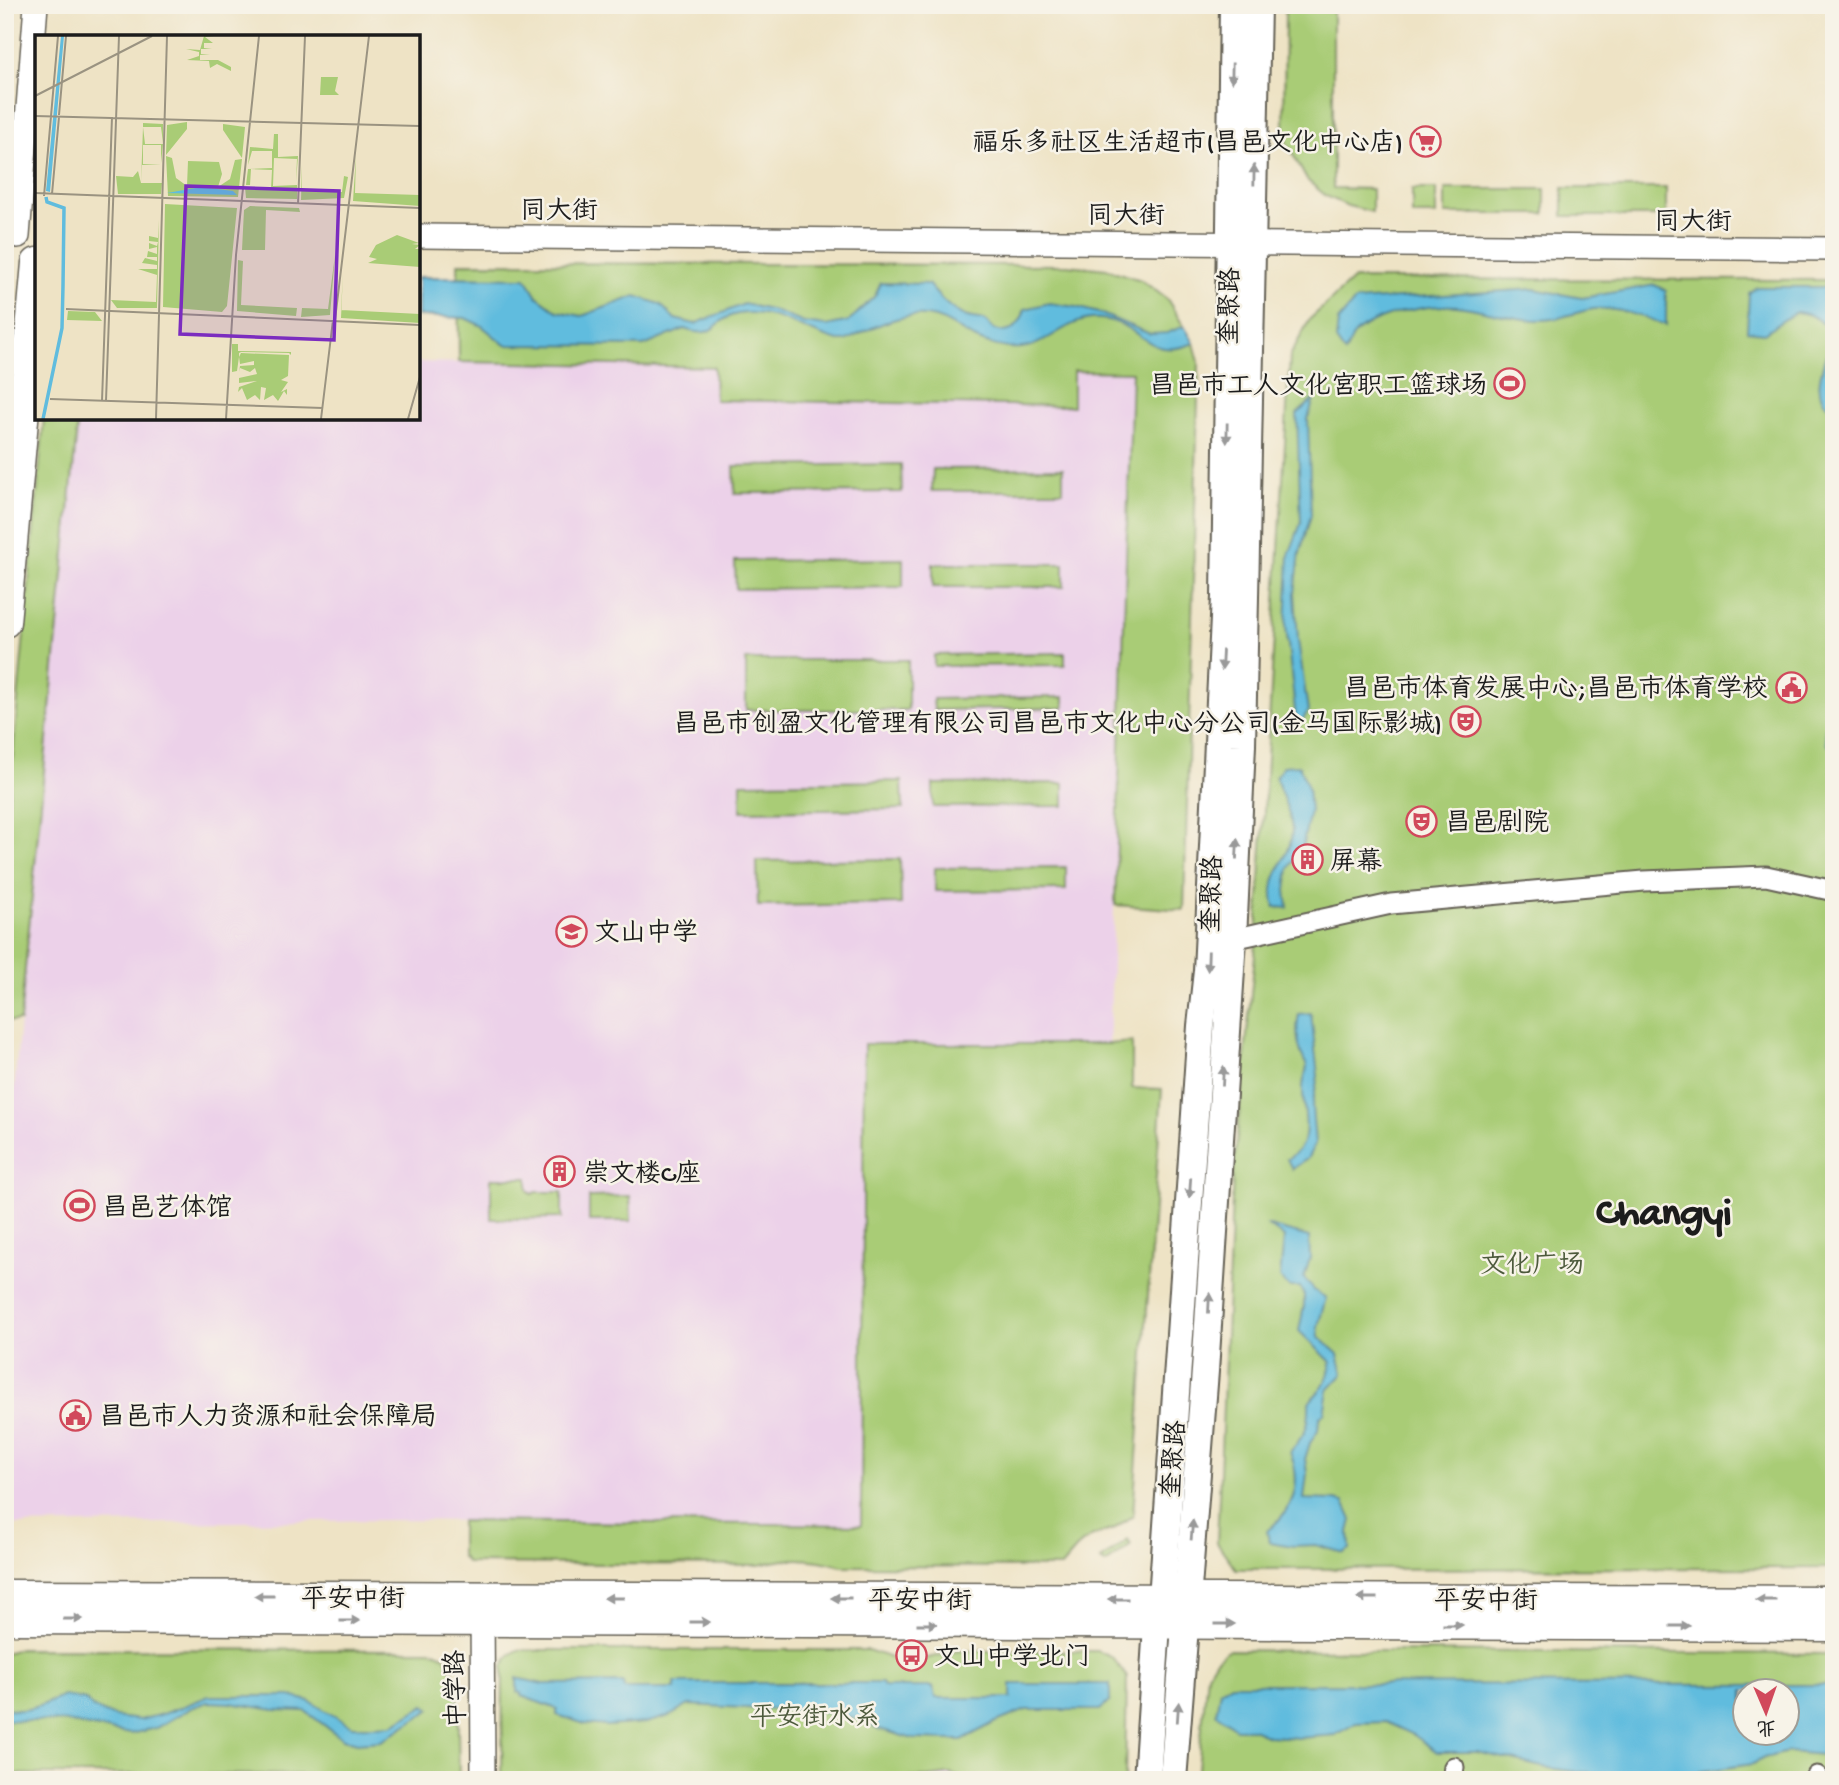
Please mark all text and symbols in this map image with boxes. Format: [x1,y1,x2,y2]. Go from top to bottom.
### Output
inset map [35,35,420,420]
one-way arrow [1226,63,1238,85]
supermarket icon: 福乐多社区生活超市(昌邑文化中心店) [1409,124,1443,158]
place label: 福乐多社区生活超市(昌邑文化中心店) [972,128,1403,161]
one-way arrow [1248,163,1260,185]
street label: 同大街 [520,197,598,229]
street label: 同大街 [1087,202,1165,234]
street label: 同大街 [1654,208,1732,240]
street label: 奎聚路 [1214,267,1249,345]
sports icon: 昌邑市工人文化宫职工篮球场 [1493,367,1527,401]
place label: 昌邑市工人文化宫职工篮球场 [1149,371,1487,404]
one-way arrow [1221,422,1233,444]
one-way arrow [1216,650,1227,672]
public building icon: 昌邑市体育发展中心;昌邑市体育学校 [1774,670,1808,704]
place label: 昌邑市体育发展中心;昌邑市体育学校 [1344,674,1768,707]
theatre icon: 昌邑市创盈文化管理有限公司昌邑市文化中心分公司(金马国际影城) [1448,705,1482,739]
place label: 昌邑市创盈文化管理有限公司昌邑市文化中心分公司(金马国际影城) [673,709,1442,742]
theatre icon: 昌邑剧院 [1405,804,1439,838]
place label: 昌邑剧院 [1445,808,1549,841]
one-way arrow [1232,837,1243,859]
building icon: 屏幕 [1290,843,1324,877]
place label: 屏幕 [1330,847,1382,880]
street label: 奎聚路 [1196,855,1231,934]
school or university icon: 文山中学 [554,914,588,948]
place label: 文山中学 [594,918,698,951]
one-way arrow [1202,950,1213,972]
one-way arrow [1217,1064,1228,1086]
building icon: 崇文楼C座 [543,1155,577,1189]
place label: 崇文楼C座 [583,1159,701,1192]
one-way arrow [1184,1177,1195,1199]
sports icon: 昌邑艺体馆 [62,1189,96,1223]
district label: Changyi [1596,1192,1732,1239]
place label: 昌邑艺体馆 [102,1193,232,1226]
park label: 文化广场 [1480,1250,1584,1283]
one-way arrow [1204,1292,1215,1314]
public building icon: 昌邑市人力资源和社会保障局 [59,1398,93,1432]
place label: 昌邑市人力资源和社会保障局 [99,1402,437,1435]
street label: 奎聚路 [1156,1419,1195,1499]
one-way arrow [1187,1518,1198,1540]
street label: 平安中街 [301,1584,405,1617]
street label: 平安中街 [868,1586,972,1619]
street label: 平安中街 [1434,1586,1538,1619]
one-way arrow [252,1590,274,1602]
one-way arrow [602,1592,624,1604]
one-way arrow [830,1592,852,1604]
one-way arrow [1355,1592,1377,1604]
one-way arrow [1106,1593,1128,1605]
one-way arrow [1754,1594,1776,1606]
one-way arrow [63,1613,85,1625]
one-way arrow [339,1615,361,1627]
one-way arrow [689,1617,711,1628]
one-way arrow [917,1618,939,1630]
one-way arrow [1215,1618,1237,1630]
one-way arrow [1442,1619,1464,1631]
one-way arrow [1670,1620,1692,1632]
bus stop icon: 文山中学北门 [894,1638,928,1672]
place label: 文山中学北门 [934,1642,1090,1675]
street label: 中学路 [440,1650,475,1728]
north arrow [1730,1676,1800,1746]
one-way arrow [1173,1700,1184,1722]
park label: 平安街水系 [750,1702,880,1735]
text: 北 [1757,1714,1776,1737]

